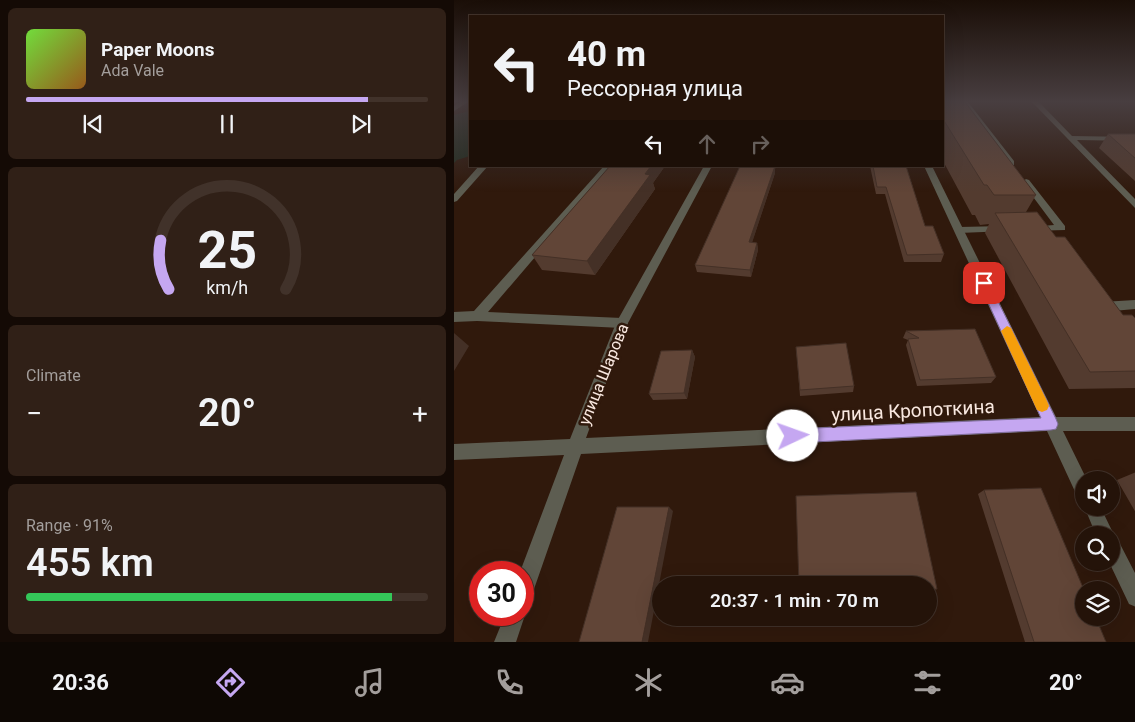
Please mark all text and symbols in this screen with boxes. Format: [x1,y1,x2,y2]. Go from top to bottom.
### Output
text: 40 m [567,34,646,75]
icon: left [484,35,549,100]
text: Paper Moons [101,38,214,61]
text: Ada Vale [101,61,164,80]
text: Рессорная улица [567,76,743,101]
icon: previous [79,110,107,138]
icon: pause [213,110,241,138]
icon: next [347,110,375,138]
icon: left [640,130,668,158]
icon: ahead [693,130,721,158]
icon: right [746,130,774,158]
text: 25 [197,220,257,281]
pin [963,262,1005,304]
icon: arrive [970,269,998,297]
text: km/h [206,277,248,298]
street label: улица Шарова [574,321,632,428]
text: Climate [26,366,81,385]
text: 20° [198,391,256,435]
street label: улица Кропоткина [831,395,995,426]
text: − [26,397,42,430]
text: + [412,397,428,430]
position arrow [766,409,818,461]
map controls [1075,471,1120,626]
button: sound [1075,471,1120,516]
text: Range · 91% [26,516,113,535]
button: search [1075,526,1120,571]
text: 455 km [26,541,154,585]
speed limit sign: 30 [469,561,534,626]
button: layers [1075,581,1120,626]
text: 20:37 · 1 min · 70 m [710,589,879,612]
icon: directions [213,665,248,700]
icon: music [352,665,387,700]
icon: phone [492,665,527,700]
icon: climate [631,665,666,700]
icon: car [770,665,805,700]
icon: filters [910,665,945,700]
text: 20:36 [52,670,109,695]
text: 20° [1049,670,1083,695]

